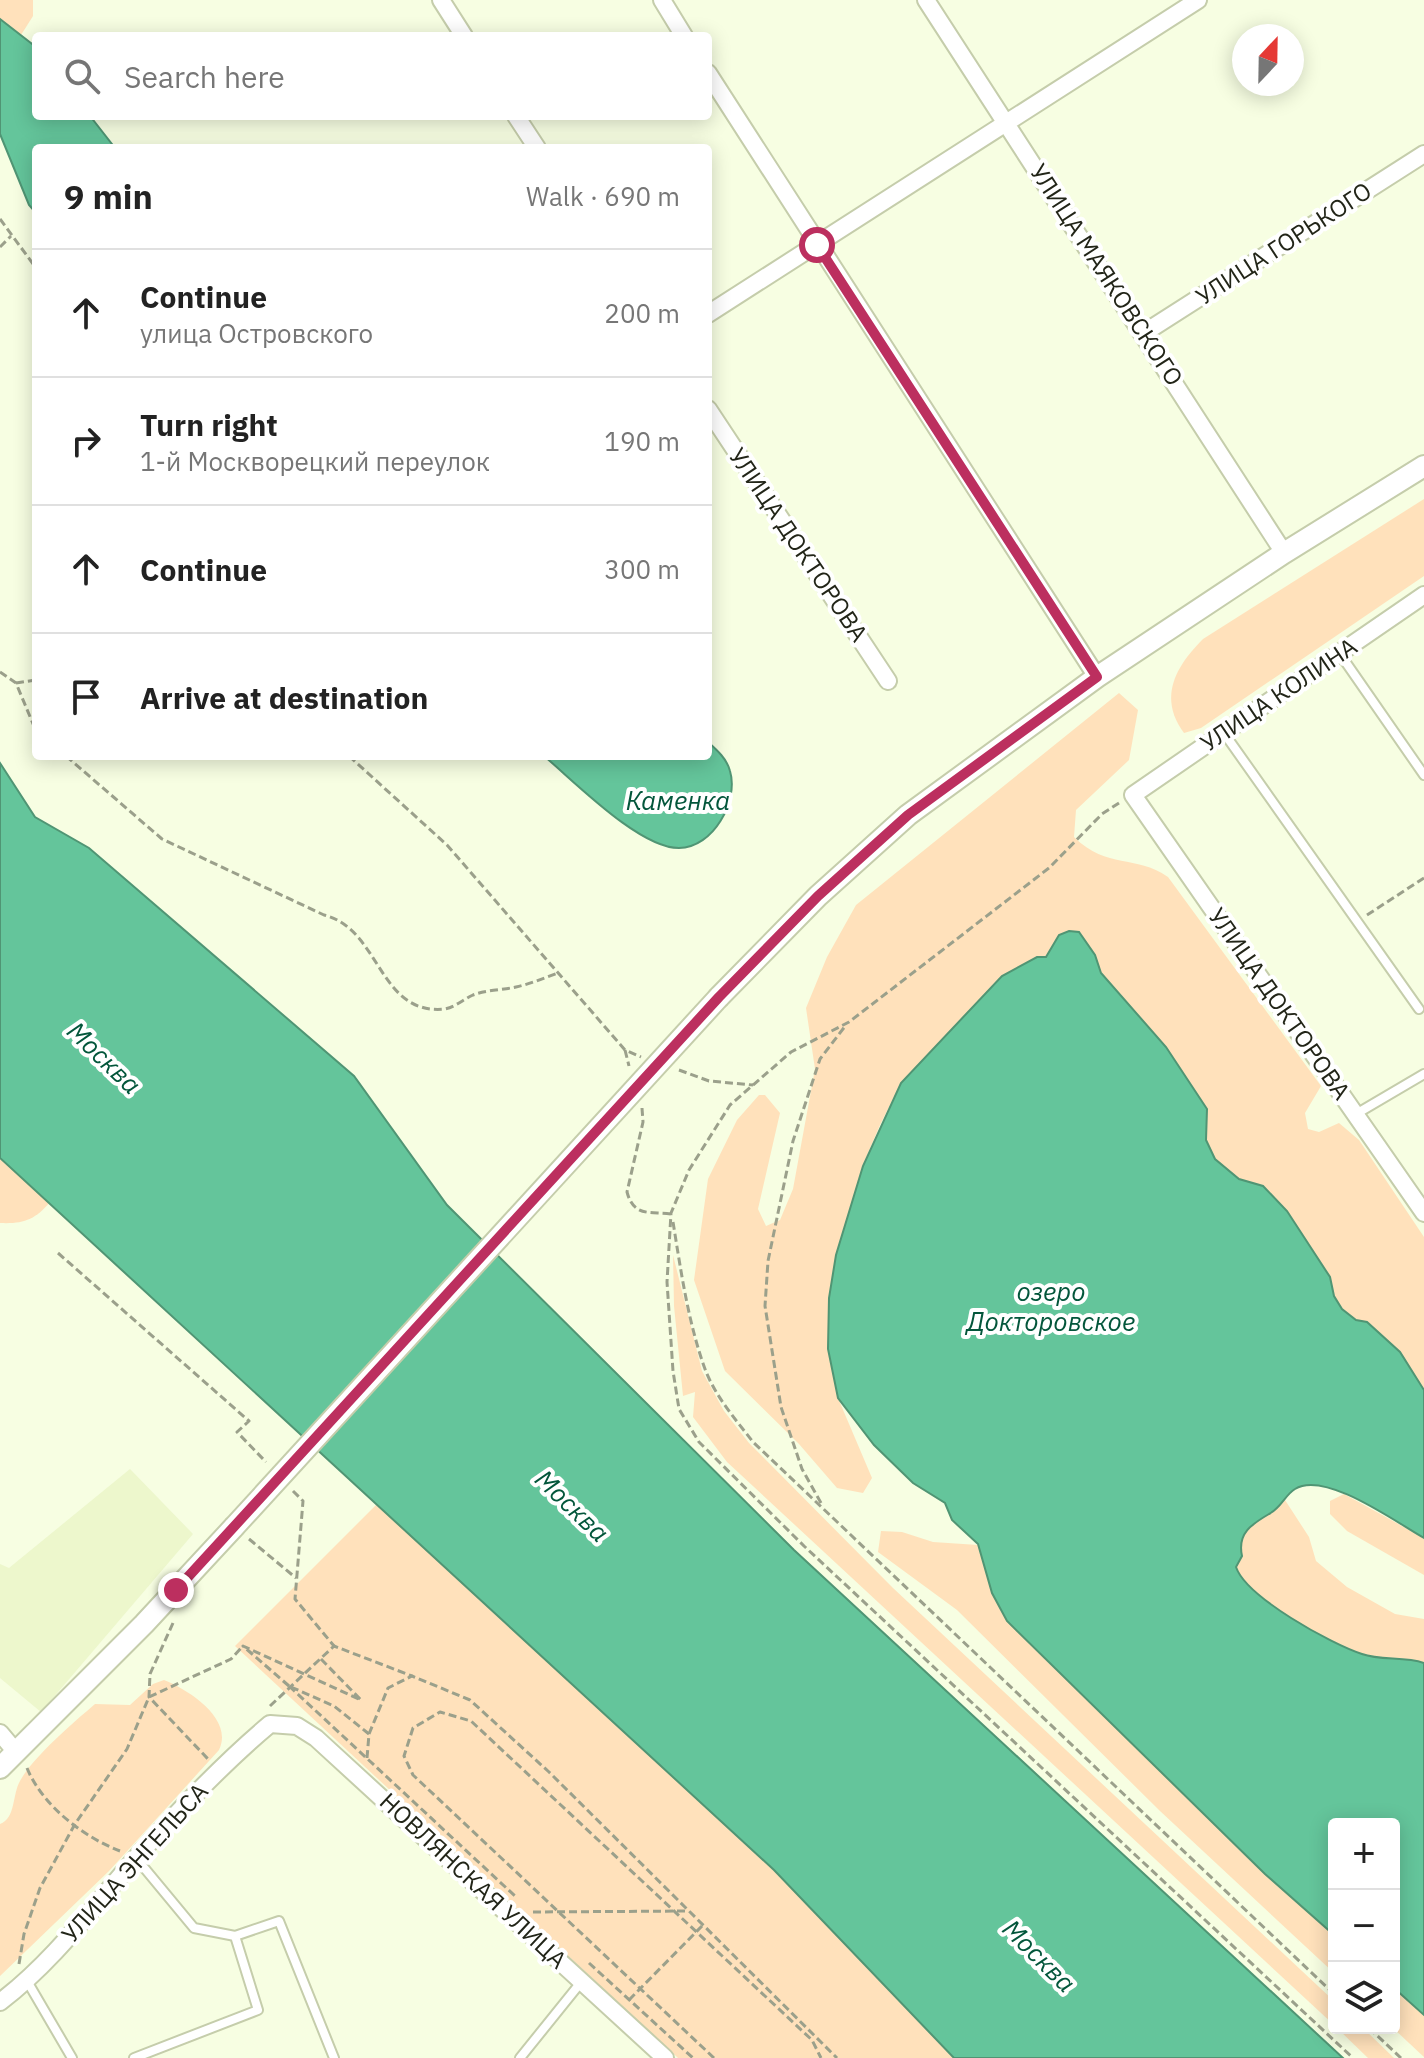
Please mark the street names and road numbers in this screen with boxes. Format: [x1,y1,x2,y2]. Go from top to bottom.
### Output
street label: УЛИЦА МАЯКОВСКОГО [1023,157,1191,392]
street label: УЛИЦА ГОРЬКОГО [1189,174,1377,312]
street label: УЛИЦА ДОКТОРОВА [722,441,876,648]
street label: УЛИЦА КОЛИНА [1194,630,1363,758]
street label: УЛИЦА ДОКТОРОВА [1201,901,1358,1106]
street label: УЛИЦА ЭНГЕЛЬСА [54,1775,215,1949]
street label: НОВЛЯНСКАЯ УЛИЦА [373,1785,574,1975]

